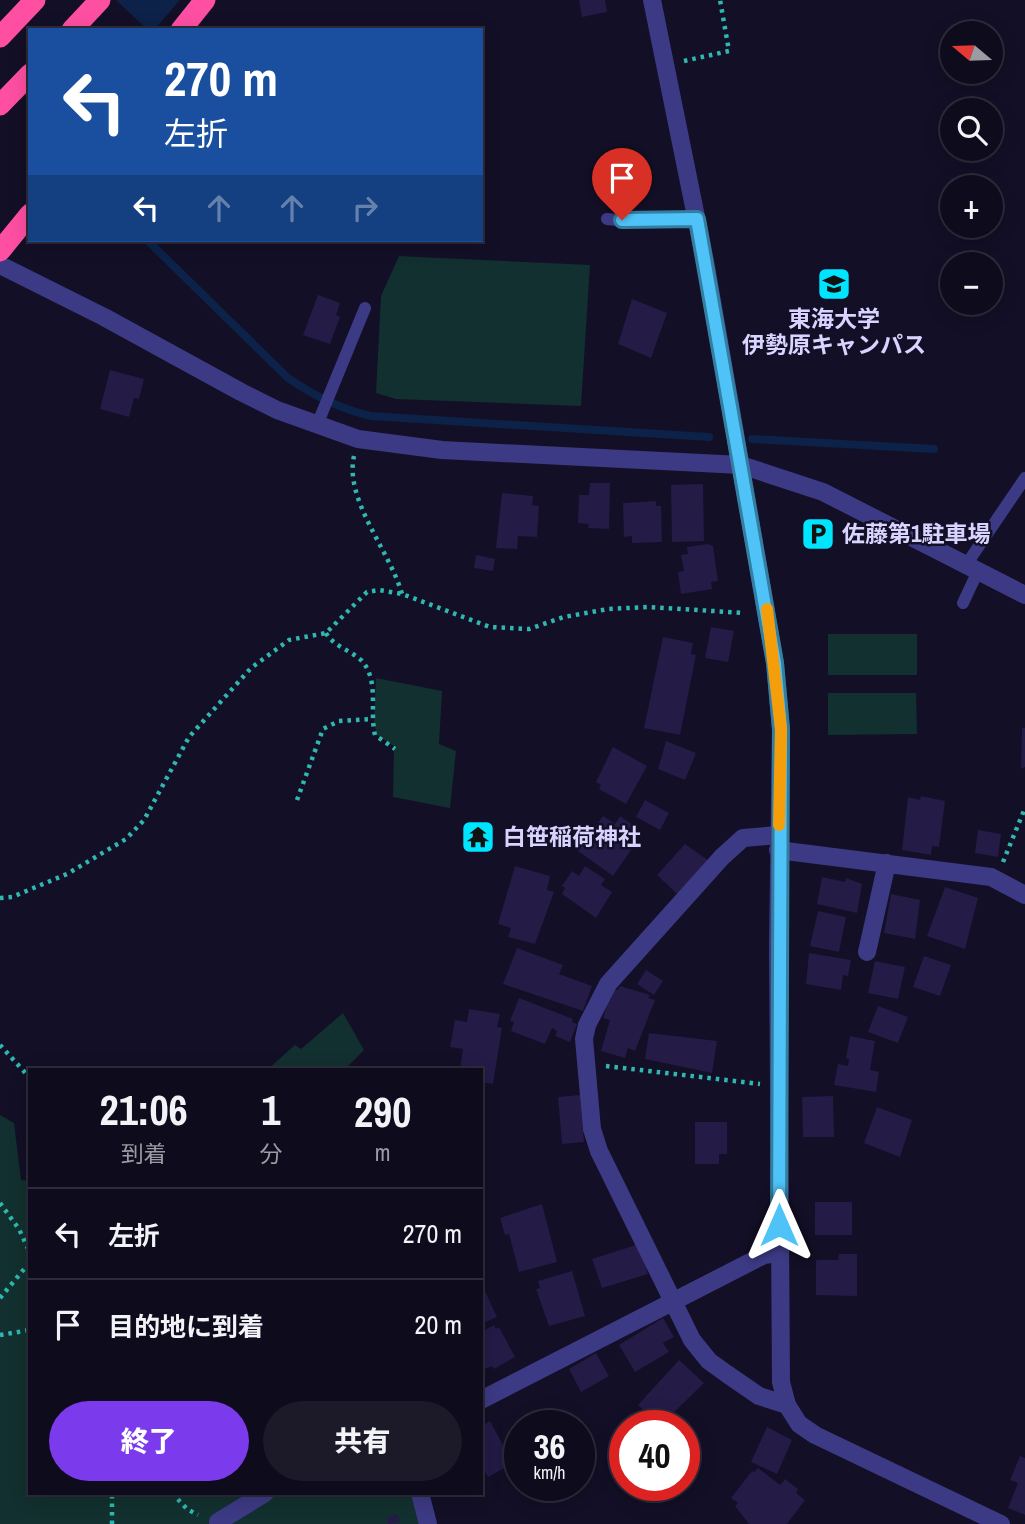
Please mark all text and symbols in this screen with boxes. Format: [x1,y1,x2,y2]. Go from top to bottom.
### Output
north arrow [940,21,1003,84]
map controls [940,21,1003,315]
text: 270 m [164,45,278,111]
icon: left [49,56,140,147]
button: search [940,98,1003,161]
text: 左折 [164,112,228,155]
pin [592,148,652,220]
icon: arrive [603,159,641,197]
button: + [940,175,1003,238]
icon: left [127,189,165,227]
icon: ahead [200,189,238,227]
icon: ahead [273,189,311,227]
icon: right [346,189,384,227]
button: − [940,252,1003,315]
school or university icon: 東海大学 伊勢原キャンパス [815,265,853,303]
place label: 東海大学 伊勢原キャンパス [742,303,926,360]
parking icon: 佐藤第1駐車場 [799,515,837,553]
place label: 佐藤第1駐車場 [842,518,991,549]
temple icon: 白笹稲荷神社 [459,818,497,856]
place label: 白笹稲荷神社 [503,821,641,852]
text: 21:06 [100,1082,188,1138]
text: 1 [261,1082,280,1138]
text: 290 [354,1084,411,1140]
text: m [375,1137,391,1168]
text: 到着 [121,1138,167,1169]
text: 分 [259,1138,282,1169]
position arrow [742,1188,816,1262]
icon: left [49,1215,87,1253]
text: 270 m [403,1216,462,1251]
text: 左折 [108,1218,160,1253]
icon: arrive [49,1306,87,1344]
text: 20 m [415,1307,462,1342]
text: 目的地に到着 [108,1309,264,1344]
button: 終了 [49,1401,249,1481]
button: 共有 [263,1401,462,1481]
speed limit sign: 40 [609,1410,700,1501]
text: 36 [534,1423,565,1470]
text: km/h [534,1460,566,1485]

